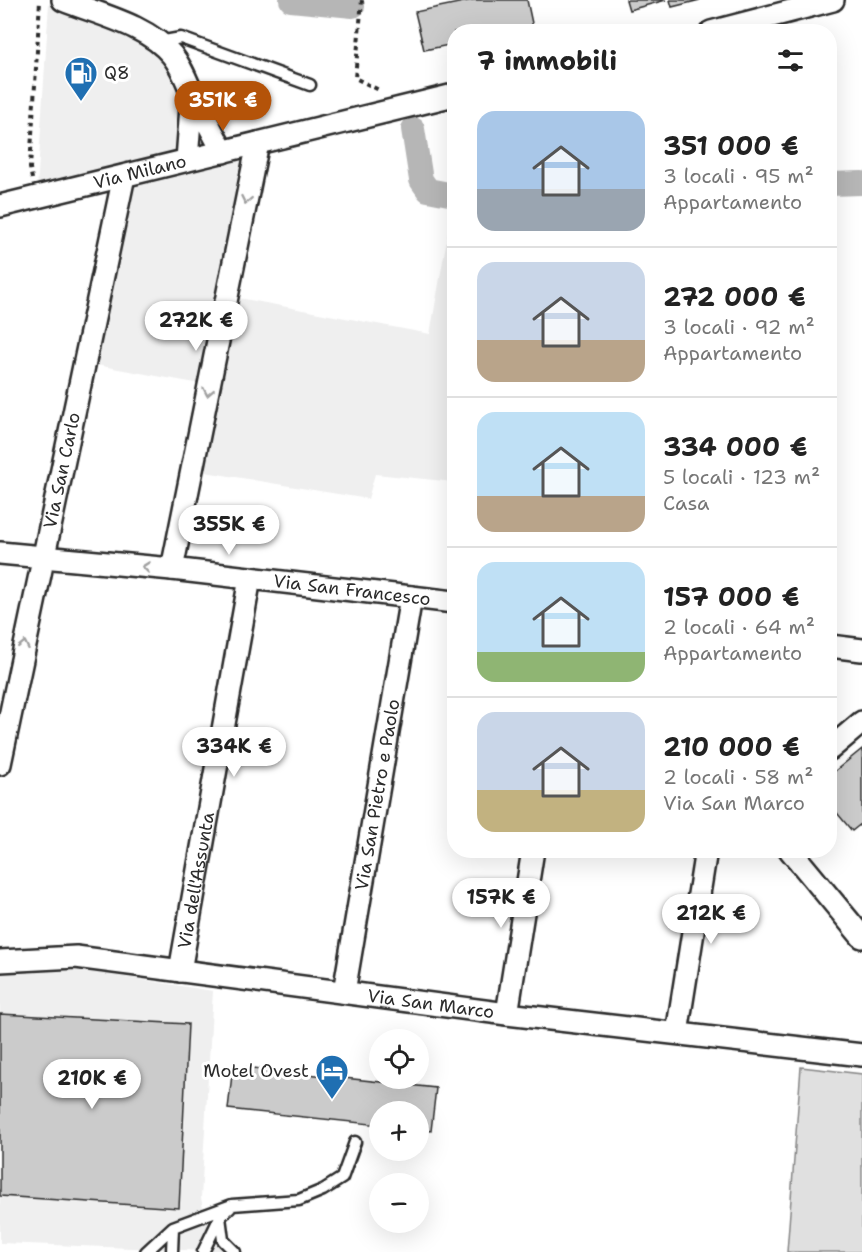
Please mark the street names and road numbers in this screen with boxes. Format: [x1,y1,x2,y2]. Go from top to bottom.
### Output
street label: Via Milano [91,149,189,195]
street label: Via San Carlo [38,410,86,531]
street label: Via San Francesco [272,569,432,611]
street label: Via San Pietro e Paolo [349,697,405,892]
street label: Via dell'Assunta [172,810,220,951]
street label: Via San Marco [366,984,496,1024]

